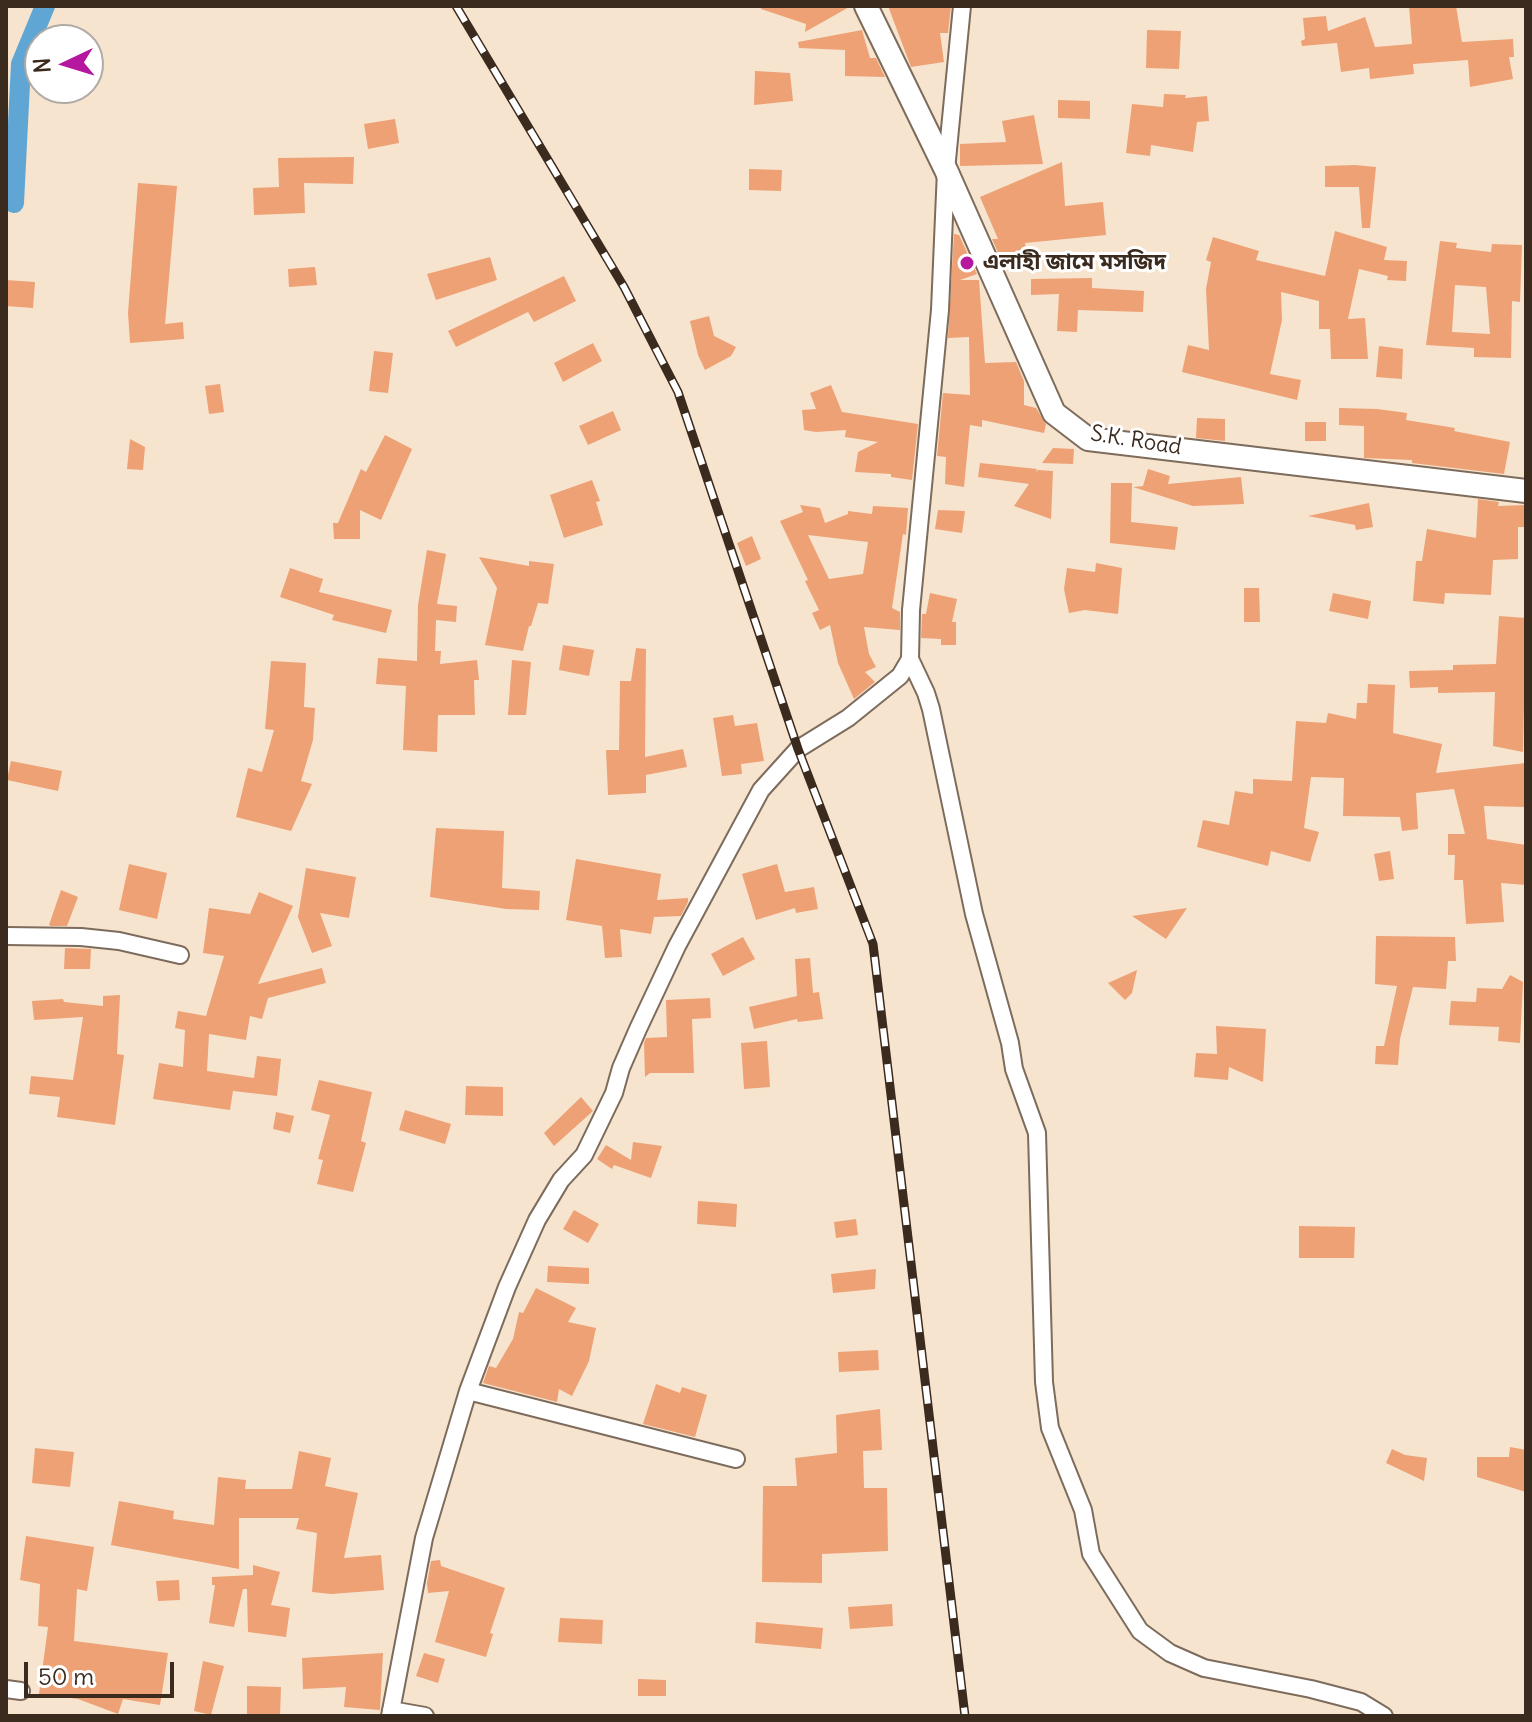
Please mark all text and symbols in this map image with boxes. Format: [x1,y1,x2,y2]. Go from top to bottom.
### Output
north arrow [24,24,104,104]
text: N [28,57,57,74]
place label: এলাহী জামে মসজিদ [983,250,1166,276]
marker: এলাহী জামে মসজিদ [958,254,976,272]
street label: S.K. Road [1089,421,1183,461]
scale bar [28,1646,178,1696]
text: 50 m [38,1661,94,1691]

